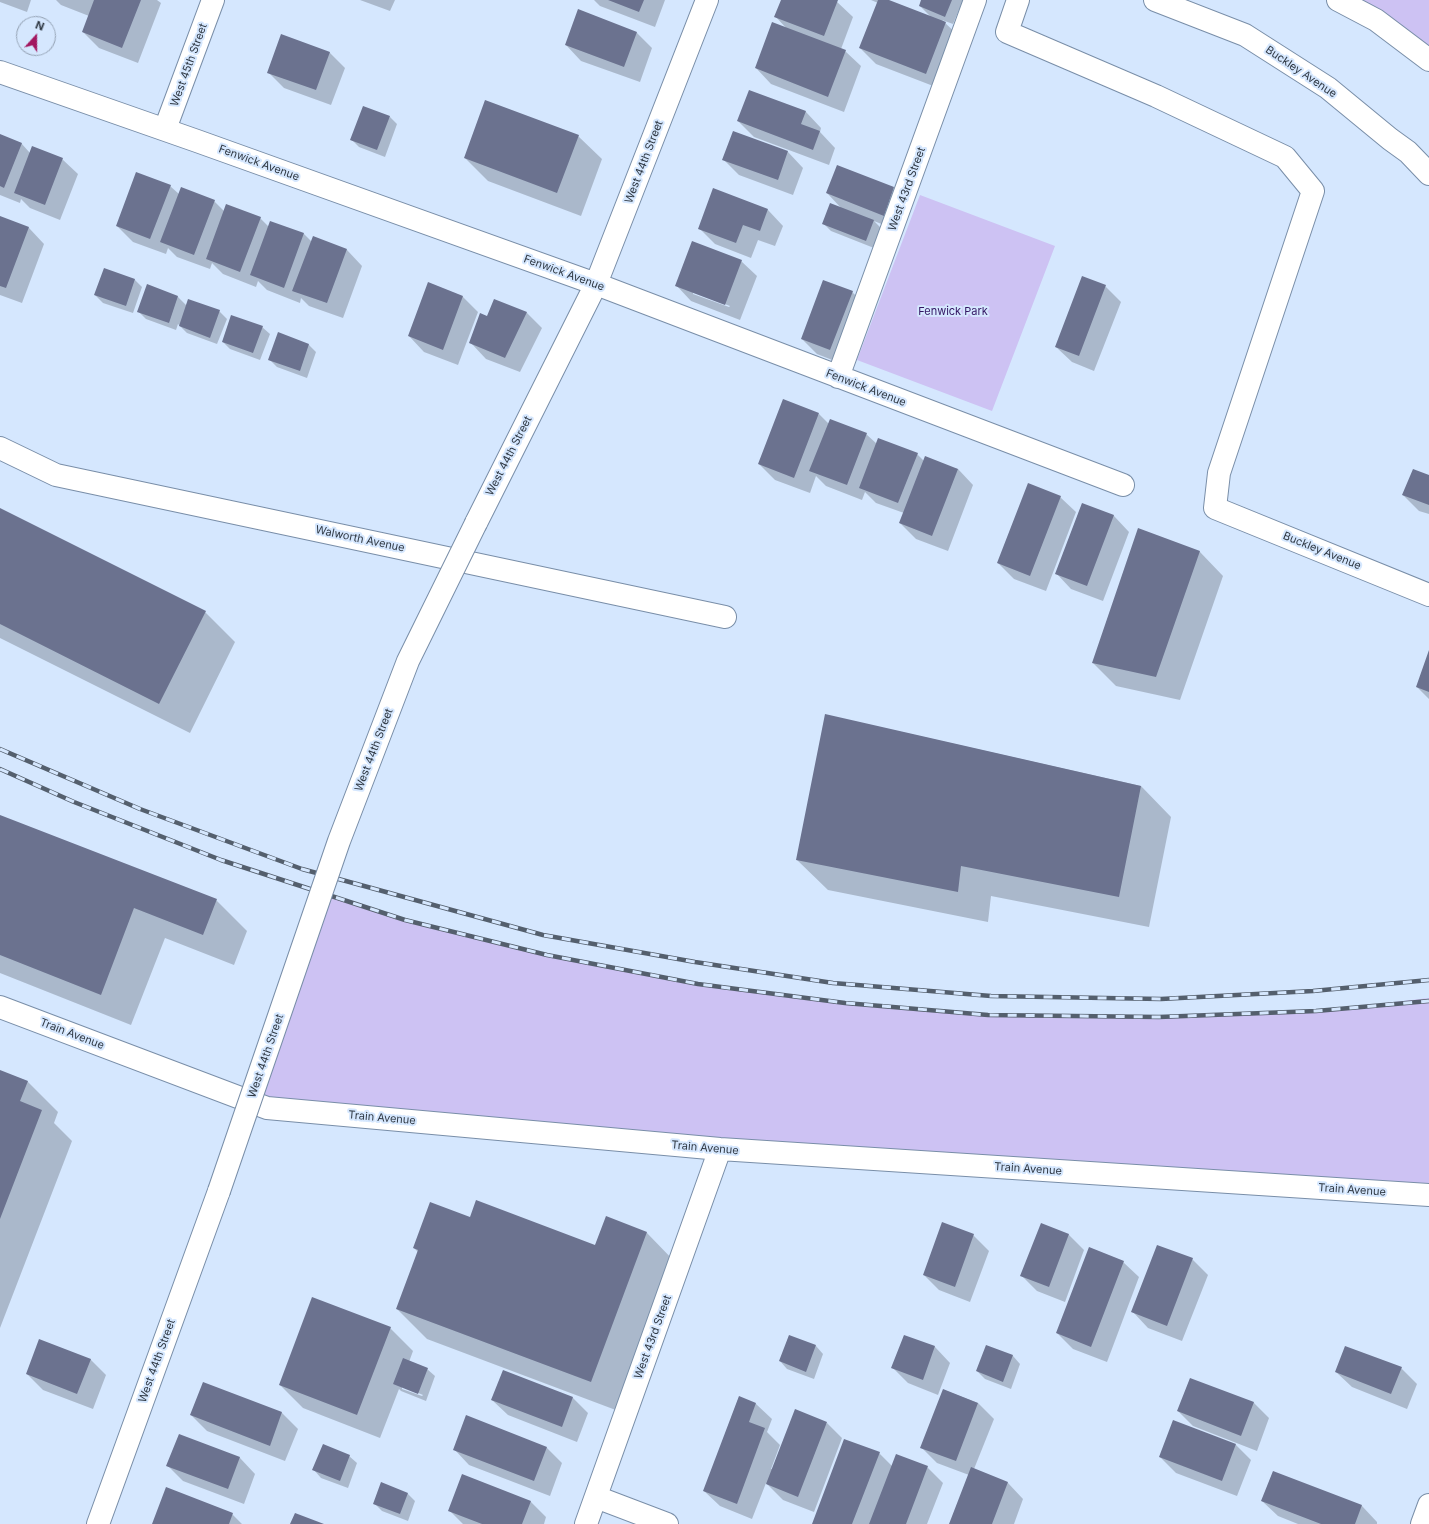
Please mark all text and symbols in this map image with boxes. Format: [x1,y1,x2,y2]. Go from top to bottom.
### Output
north arrow [16,16,56,56]
text: N [34,18,46,34]
street label: West 45th Street [168,22,210,108]
street label: Buckley Avenue [1263,43,1339,101]
street label: West 44th Street [622,119,666,205]
street label: Fenwick Avenue [217,142,301,184]
street label: West 43rd Street [886,145,928,233]
street label: Fenwick Avenue [522,252,606,294]
park label: Fenwick Park [918,305,988,319]
street label: Fenwick Avenue [824,367,908,409]
street label: West 44th Street [483,414,535,498]
street label: Walworth Avenue [314,523,406,555]
street label: Buckley Avenue [1281,529,1363,573]
street label: West 44th Street [352,707,396,793]
street label: West 44th Street [245,1012,287,1100]
street label: Train Avenue [38,1016,106,1052]
street label: Train Avenue [348,1108,416,1128]
street label: Train Avenue [671,1138,739,1158]
street label: Train Avenue [994,1160,1062,1178]
street label: Train Avenue [1318,1181,1386,1199]
street label: West 43rd Street [632,1293,674,1381]
street label: West 44th Street [136,1318,178,1404]

